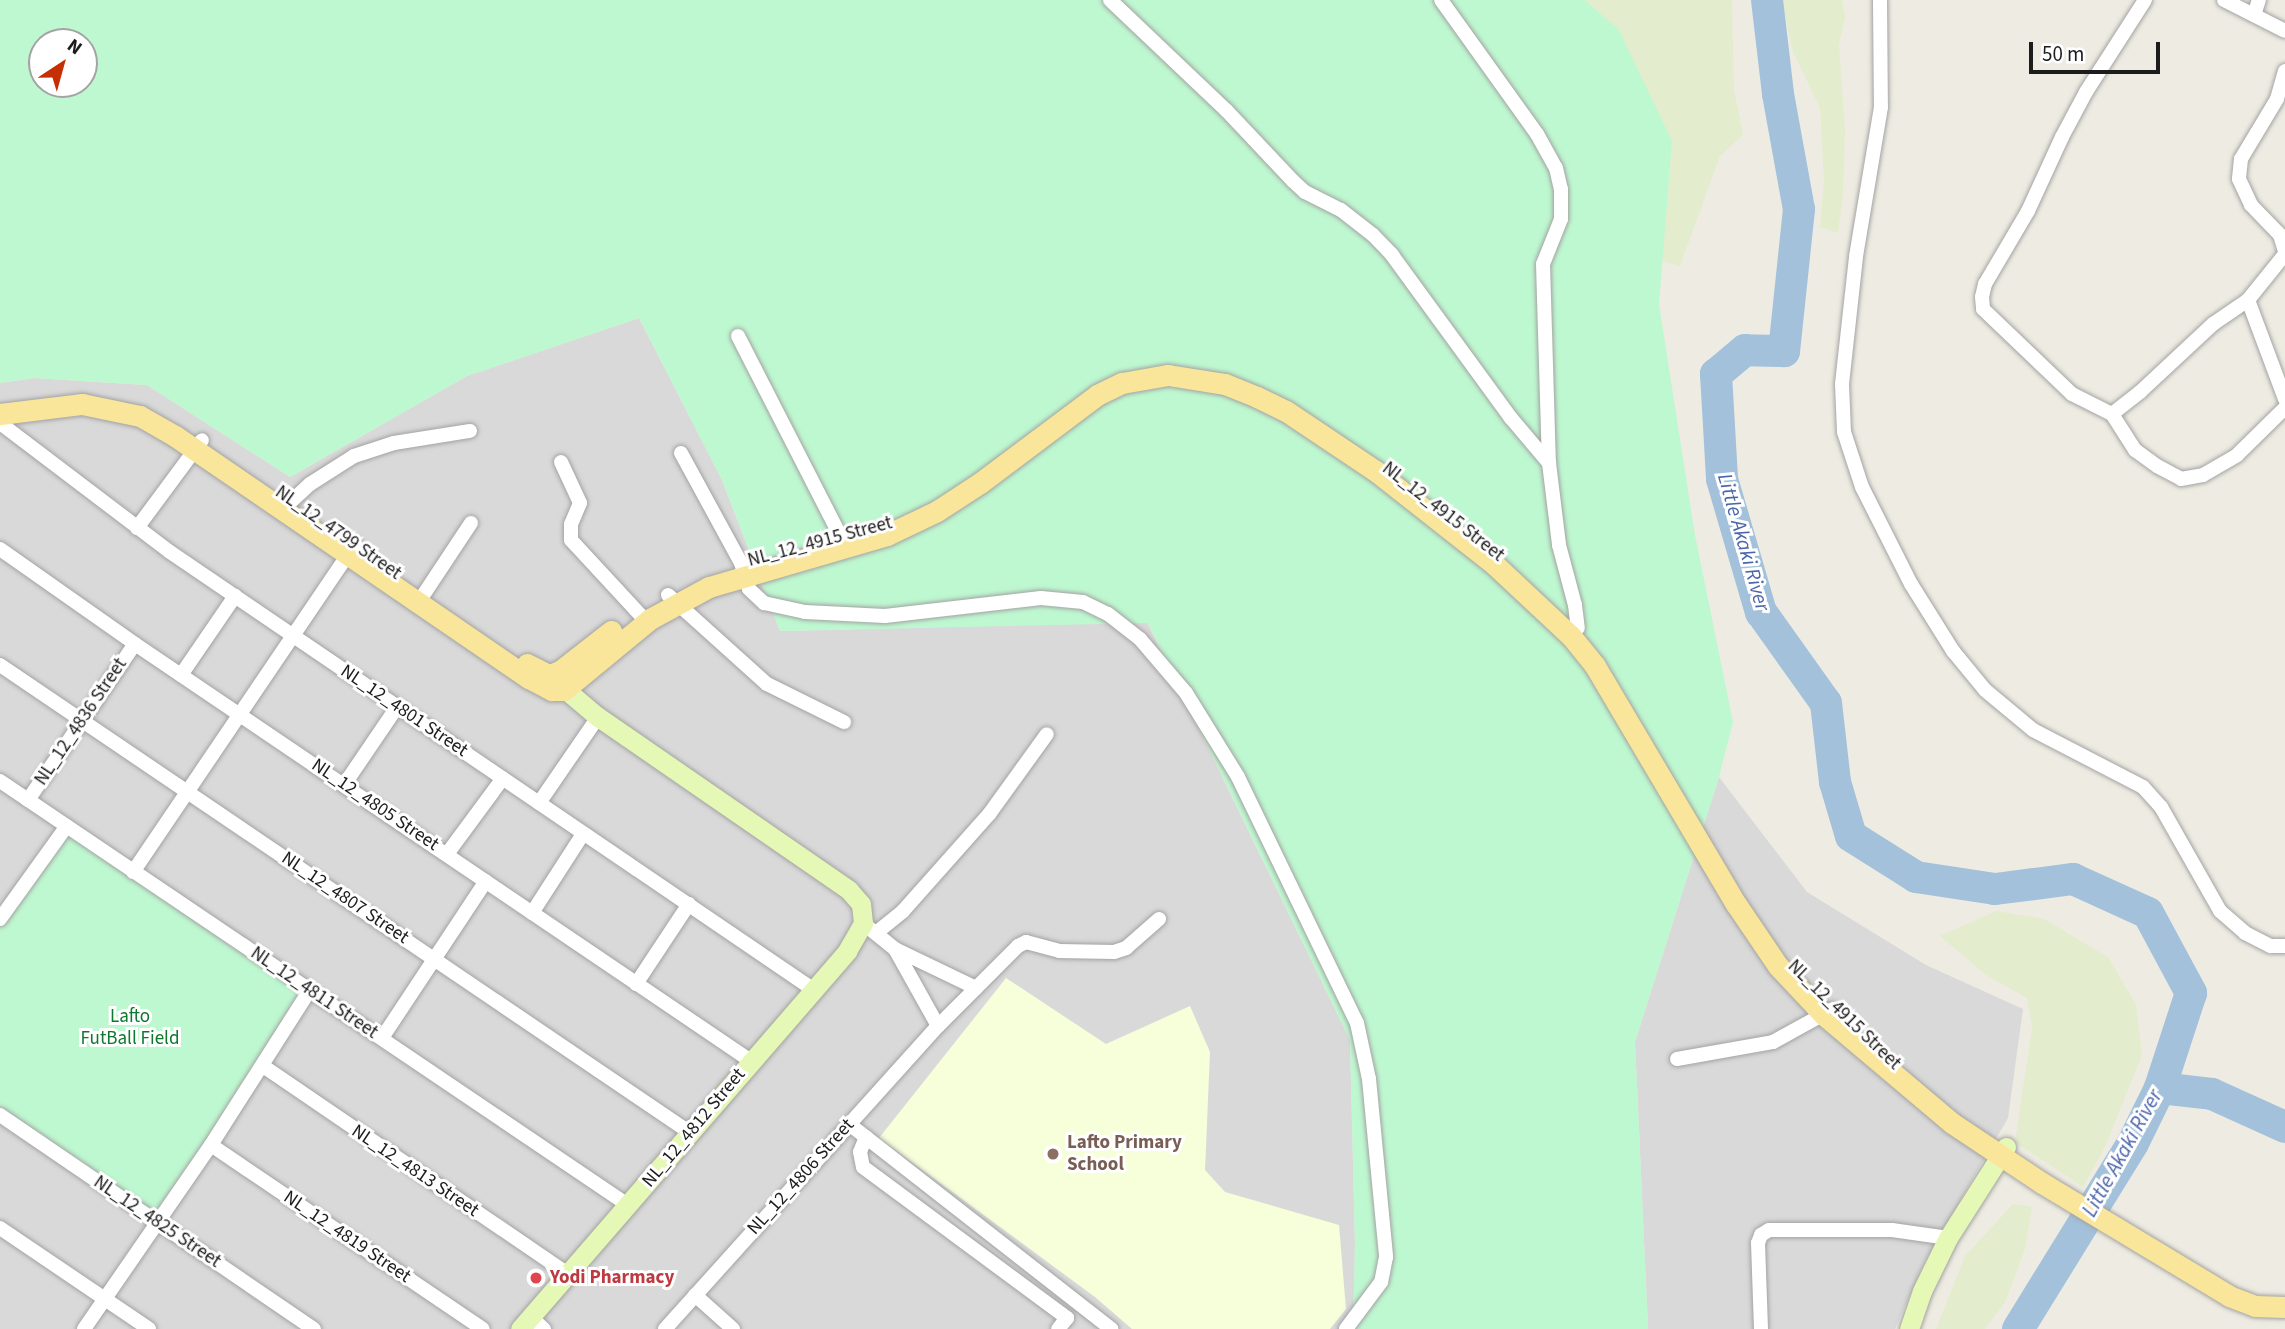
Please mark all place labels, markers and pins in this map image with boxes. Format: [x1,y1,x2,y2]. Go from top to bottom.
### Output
place label: Lafto Primary School [1067,1132,1182,1176]
marker: Lafto Primary School [1045,1146,1061,1162]
place label: Yodi Pharmacy [550,1267,674,1289]
marker: Yodi Pharmacy [528,1270,544,1286]

